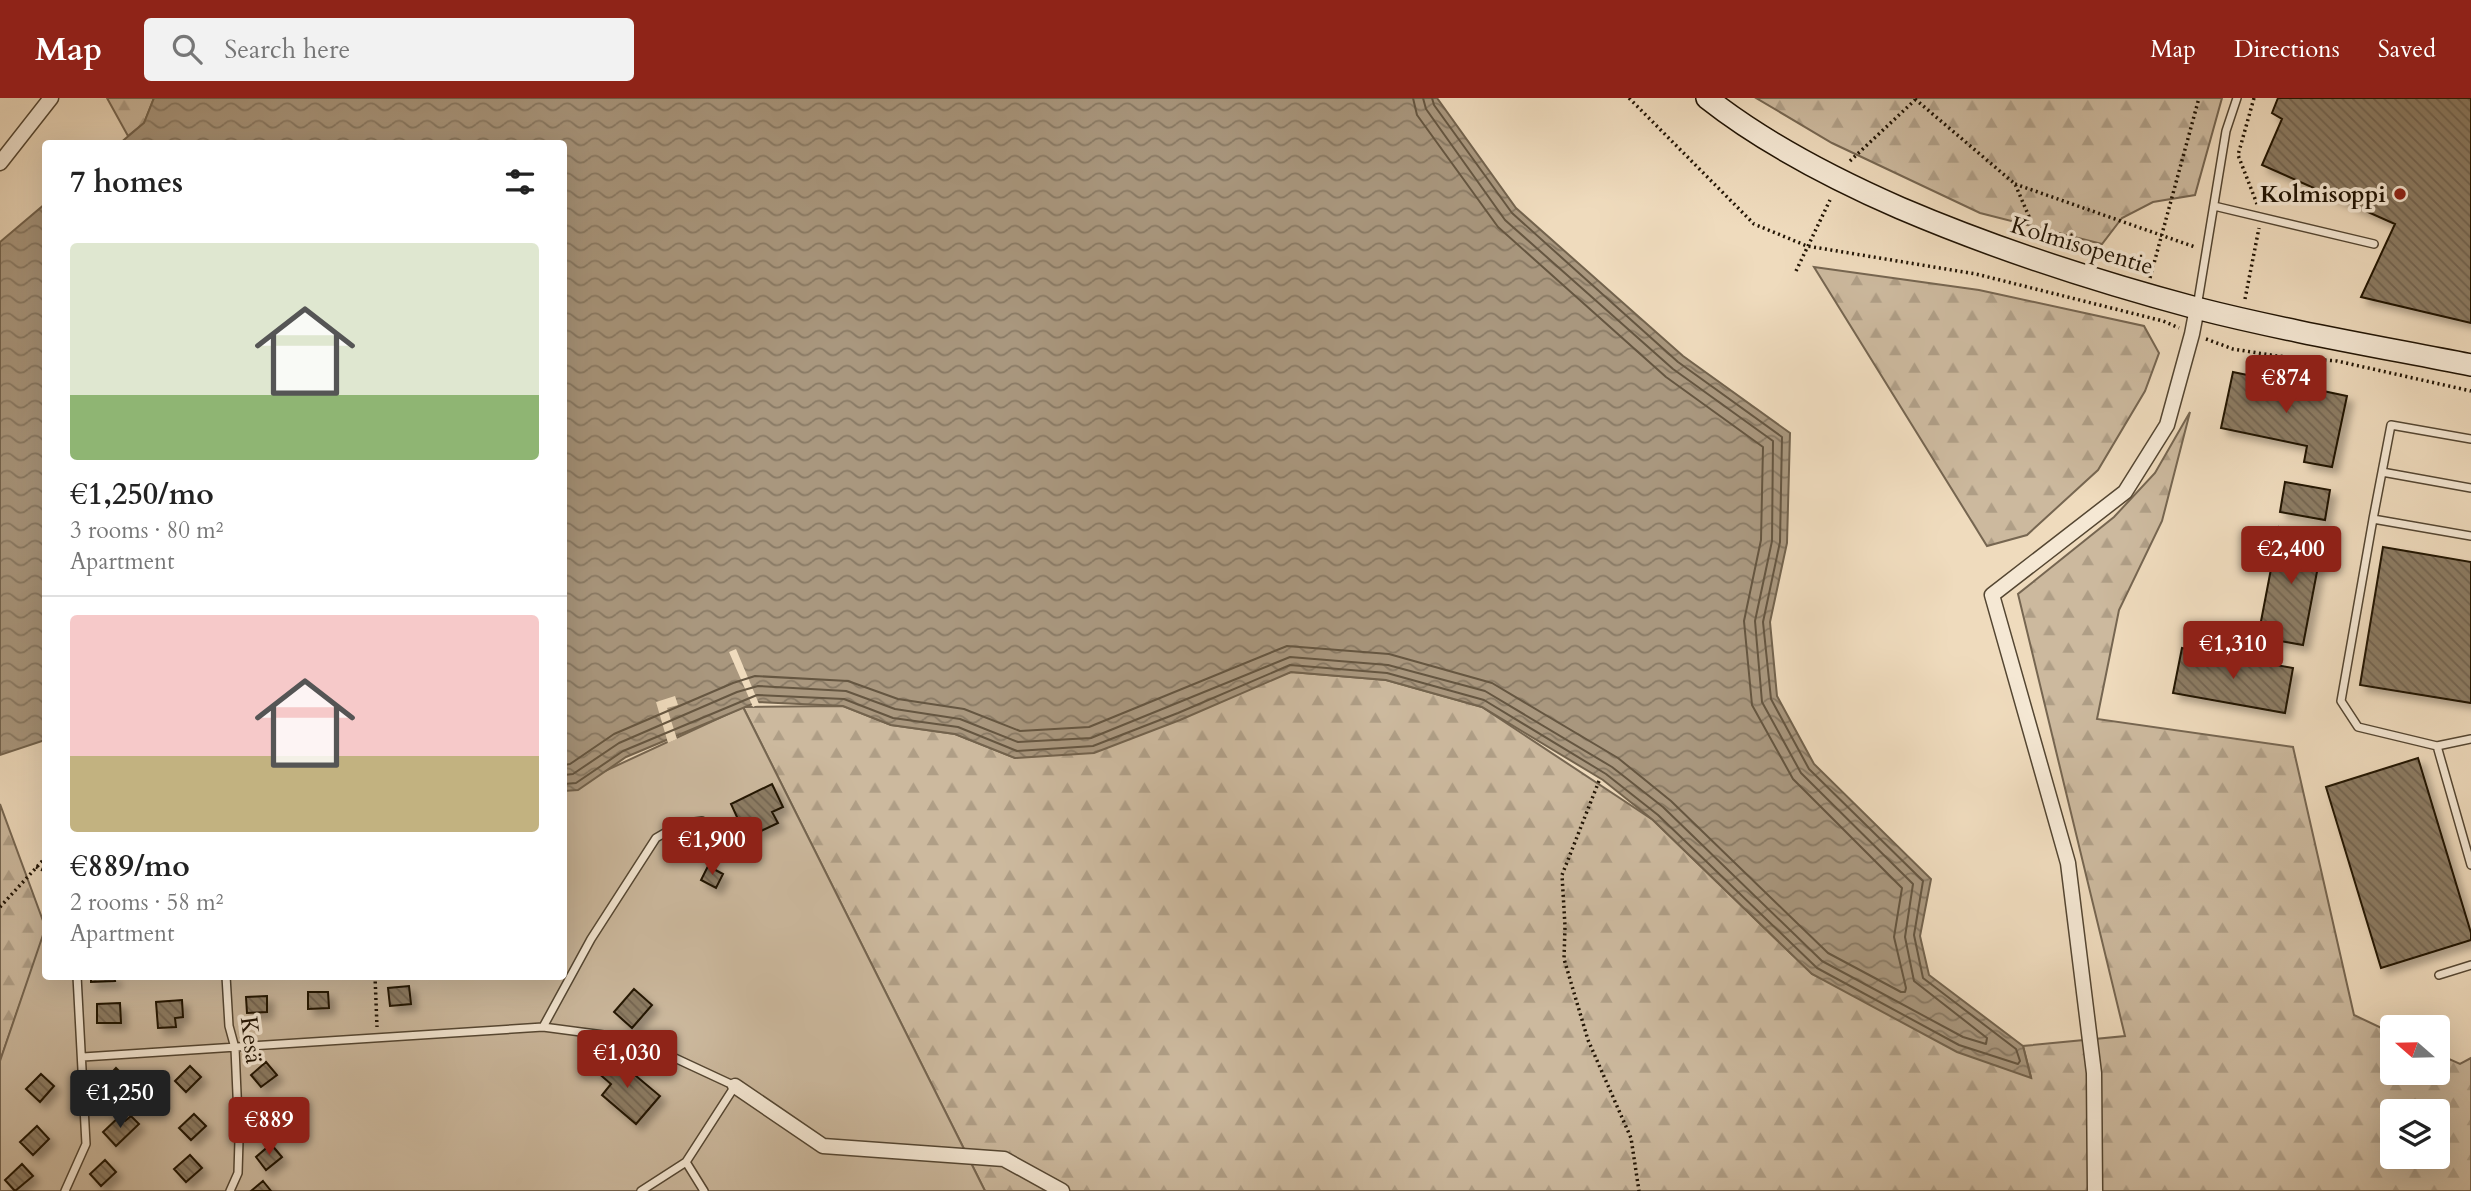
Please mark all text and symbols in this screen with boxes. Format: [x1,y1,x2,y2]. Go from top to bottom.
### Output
search box [144,18,634,81]
text: Map [35,27,102,72]
icon: search [168,30,206,68]
text: Search here [224,32,350,67]
text: Map [2150,33,2196,66]
text: Directions [2234,33,2340,66]
text: Saved [2378,33,2436,66]
text: 7 homes [70,162,183,203]
icon: filters [501,163,539,201]
place label: Kolmisoppi [2260,178,2386,211]
marker: Kolmisoppi [2392,186,2408,202]
street label: Kolmisopentie [2007,209,2157,283]
icon: home [242,288,368,414]
pin: €874 [2245,356,2327,415]
text: €874 [2261,362,2311,393]
text: €1,250/mo [70,474,214,515]
text: 3 rooms · 80 m² [70,515,223,546]
pin: €2,400 [2234,526,2348,586]
text: €2,400 [2257,533,2325,564]
text: Apartment [70,546,174,577]
pin: €1,310 [2176,622,2290,681]
text: €1,310 [2199,628,2267,659]
icon: home [242,660,368,786]
pin: €1,900 [655,818,769,877]
text: €1,900 [678,824,746,855]
text: €889/mo [70,846,190,887]
text: 2 rooms · 58 m² [70,887,223,918]
text: Apartment [70,918,174,949]
street label: Kesä [232,1014,270,1066]
north arrow [2380,1015,2450,1085]
map controls [2380,1015,2450,1169]
pin: €1,030 [570,1030,684,1090]
text: €1,030 [593,1037,661,1068]
pin: €1,250 [63,1070,177,1130]
text: €1,250 [86,1077,154,1108]
pin: €889 [228,1098,310,1157]
button: layers [2380,1099,2450,1169]
text: €889 [244,1104,294,1135]

